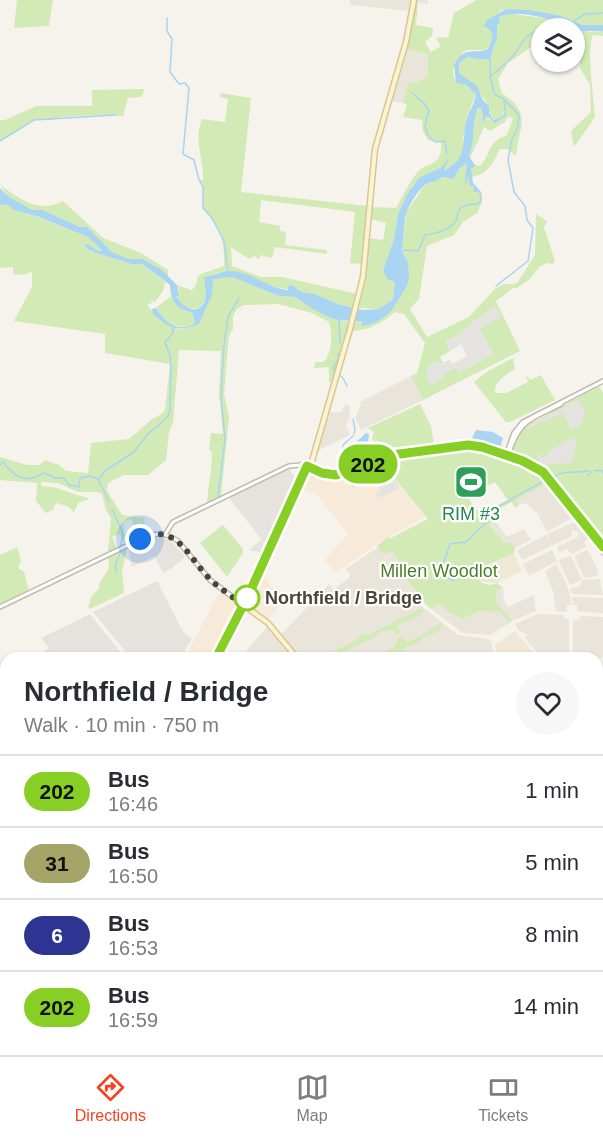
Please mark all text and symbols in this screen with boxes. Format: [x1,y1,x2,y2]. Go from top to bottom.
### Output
map controls [531,18,585,72]
button: layers [531,18,585,72]
line badge: 202 [334,444,403,484]
text: 202 [350,453,386,476]
sports icon: RIM #3 [453,464,489,500]
place label: RIM #3 [442,504,500,524]
your location [125,524,155,554]
park label: Millen Woodlot [380,561,498,581]
marker: Northfield / Bridge [234,585,260,611]
place label: Northfield / Bridge [265,588,422,608]
button: heart [516,672,579,735]
text: Northfield / Bridge [24,676,268,707]
text: Walk · 10 min · 750 m [24,714,219,736]
text: Bus [108,767,150,792]
text: 1 min [525,778,579,803]
text: 202 [39,780,75,803]
text: 16:46 [108,793,158,815]
text: Bus [108,839,150,864]
text: 5 min [525,850,579,875]
text: 31 [45,852,69,875]
text: 16:50 [108,865,158,887]
text: Bus [108,911,150,936]
text: 8 min [525,922,579,947]
text: 6 [51,924,63,947]
text: 16:53 [108,937,158,959]
text: Bus [108,983,150,1008]
text: 14 min [513,994,579,1019]
text: 202 [39,996,75,1019]
text: 16:59 [108,1009,158,1031]
tab: Directions [75,1071,146,1125]
tab: Map [296,1071,329,1125]
tab: Tickets [478,1071,528,1125]

